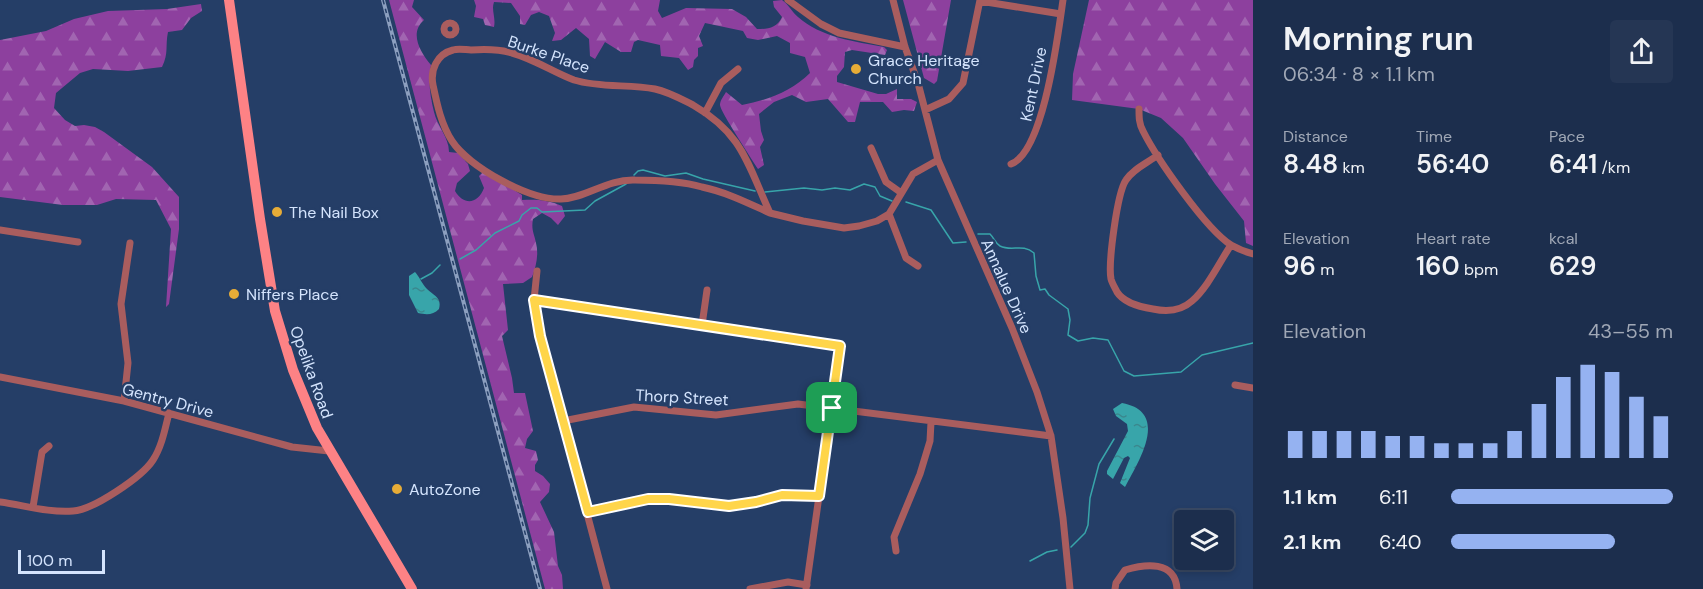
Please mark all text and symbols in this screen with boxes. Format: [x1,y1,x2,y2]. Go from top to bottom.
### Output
text: Morning run [1283,17,1474,60]
button: share [1610,20,1673,83]
street label: Burke Place [505,31,593,78]
street label: Kent Drive [1015,45,1052,123]
place label: Grace Heritage Church [868,50,980,89]
text: 06:34 · 8 × 1.1 km [1283,61,1435,87]
marker: Grace Heritage Church [849,62,863,76]
text: Distance [1283,126,1348,147]
text: Time [1416,126,1452,147]
text: Pace [1549,126,1585,147]
text: 8.48 [1283,147,1338,181]
text: 56:40 [1416,147,1489,181]
text: 6:41 [1549,147,1597,181]
text: km [1338,157,1365,178]
text: /km [1597,157,1630,178]
place label: The Nail Box [289,202,379,223]
marker: The Nail Box [270,205,284,219]
text: Elevation [1283,228,1350,249]
text: Heart rate [1416,228,1491,249]
text: kcal [1549,228,1578,249]
street label: Annalue Drive [976,235,1037,337]
text: 96 [1283,249,1316,283]
text: 160 [1416,249,1460,283]
text: 629 [1549,249,1596,283]
text: m [1316,259,1334,280]
text: bpm [1460,259,1498,280]
place label: Niffers Place [246,284,339,305]
marker: Niffers Place [227,287,241,301]
text: Elevation [1283,318,1366,344]
text: 43–55 m [1588,318,1673,344]
street label: Opelika Road [285,323,338,421]
street label: Gentry Drive [120,378,216,423]
pin [806,382,857,433]
street label: Thorp Street [635,385,729,410]
icon: arrive [815,391,848,424]
place label: AutoZone [409,479,481,500]
marker: AutoZone [390,482,404,496]
text: 1.1 km [1283,484,1337,510]
text: 6:11 [1379,484,1408,510]
map controls [1174,510,1234,570]
button: layers [1174,510,1234,570]
text: 2.1 km [1283,529,1341,555]
text: 6:40 [1379,529,1421,555]
scale bar [18,547,105,574]
text: 100 m [27,550,72,571]

